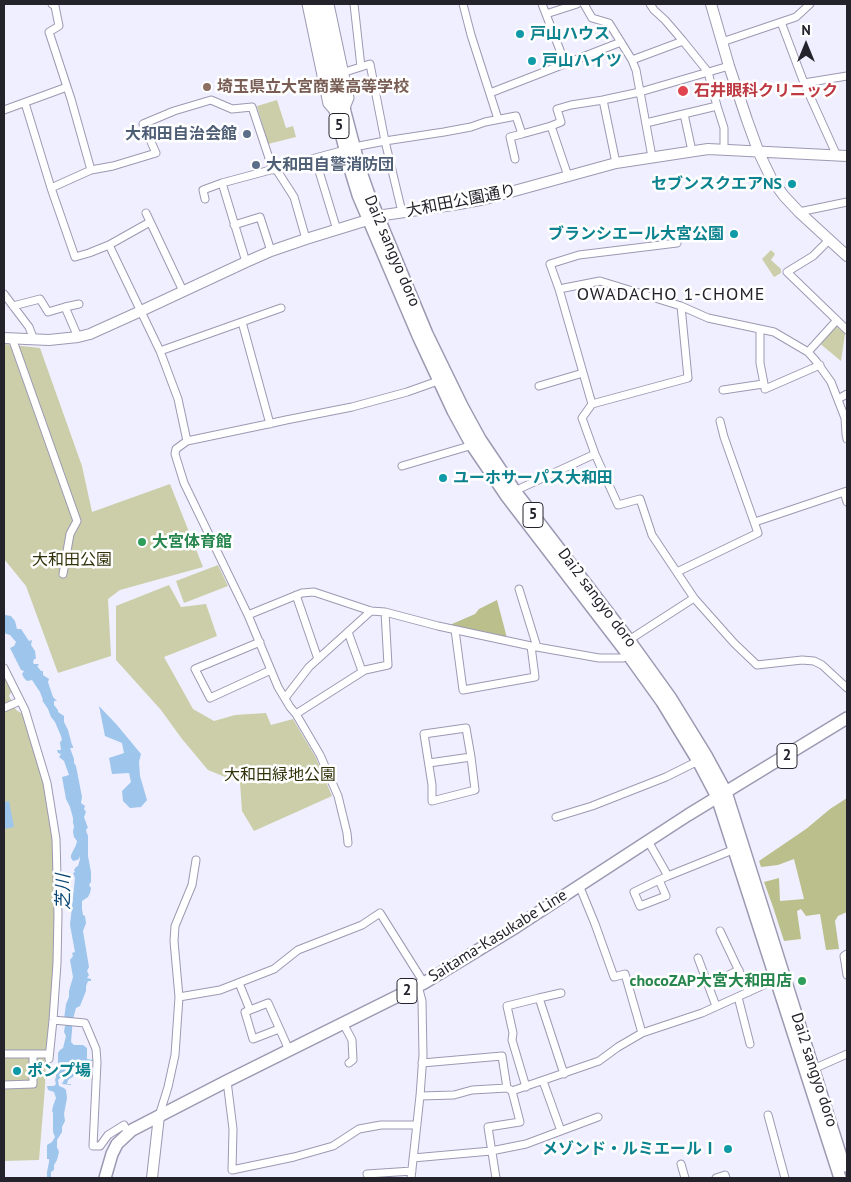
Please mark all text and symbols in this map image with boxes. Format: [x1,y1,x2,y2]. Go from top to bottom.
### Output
north arrow [781,20,831,70]
text: N [801,21,811,39]
place label: 戸山ハウス [530,24,610,44]
marker: 戸山ハウス [514,28,526,40]
place label: 戸山ハイツ [542,51,622,71]
marker: 戸山ハイツ [526,55,538,67]
place label: 埼玉県立大宮商業高等学校 [217,77,409,97]
marker: 埼玉県立大宮商業高等学校 [201,81,213,93]
place label: 石井眼科クリニック [694,81,838,101]
marker: 石井眼科クリニック [676,84,690,98]
road number: 5 [329,114,349,138]
place label: 大和田自治会館 [125,124,237,144]
marker: 大和田自治会館 [241,128,253,140]
place label: 大和田自警消防団 [266,155,394,175]
marker: 大和田自警消防団 [250,159,262,171]
place label: セブンスクエアNS [651,174,782,194]
marker: セブンスクエアNS [786,178,798,190]
street label: 大和田公園通り [404,181,518,221]
street label: Dai2 sangyo doro [360,192,424,310]
place label: ブランシエール大宮公園 [548,224,724,244]
marker: ブランシエール大宮公園 [728,228,740,240]
district label: OWADACHO 1-CHOME [575,284,767,306]
place label: ユーホサーパス大和田 [453,468,613,488]
marker: ユーホサーパス大和田 [437,472,449,484]
road number: 5 [523,502,543,528]
place label: 大宮体育館 [152,532,232,552]
marker: 大宮体育館 [136,536,148,548]
street label: Dai2 sangyo doro [554,545,640,651]
park label: 大和田公園 [32,550,112,570]
road number: 2 [777,744,797,768]
park label: 大和田緑地公園 [224,765,336,785]
water label: 芝川 [53,874,75,910]
street label: Saitama-Kasukabe Line [425,886,571,986]
place label: chocoZAP大宮大和田店 [629,971,792,991]
marker: chocoZAP大宮大和田店 [796,975,808,987]
road number: 2 [397,978,417,1004]
street label: Dai2 sangyo doro [786,1010,842,1130]
place label: ポンプ場 [27,1061,91,1081]
marker: ポンプ場 [11,1065,23,1077]
place label: メゾンド・ルミエールⅠ [542,1139,718,1159]
marker: メゾンド・ルミエールⅠ [722,1143,734,1155]

